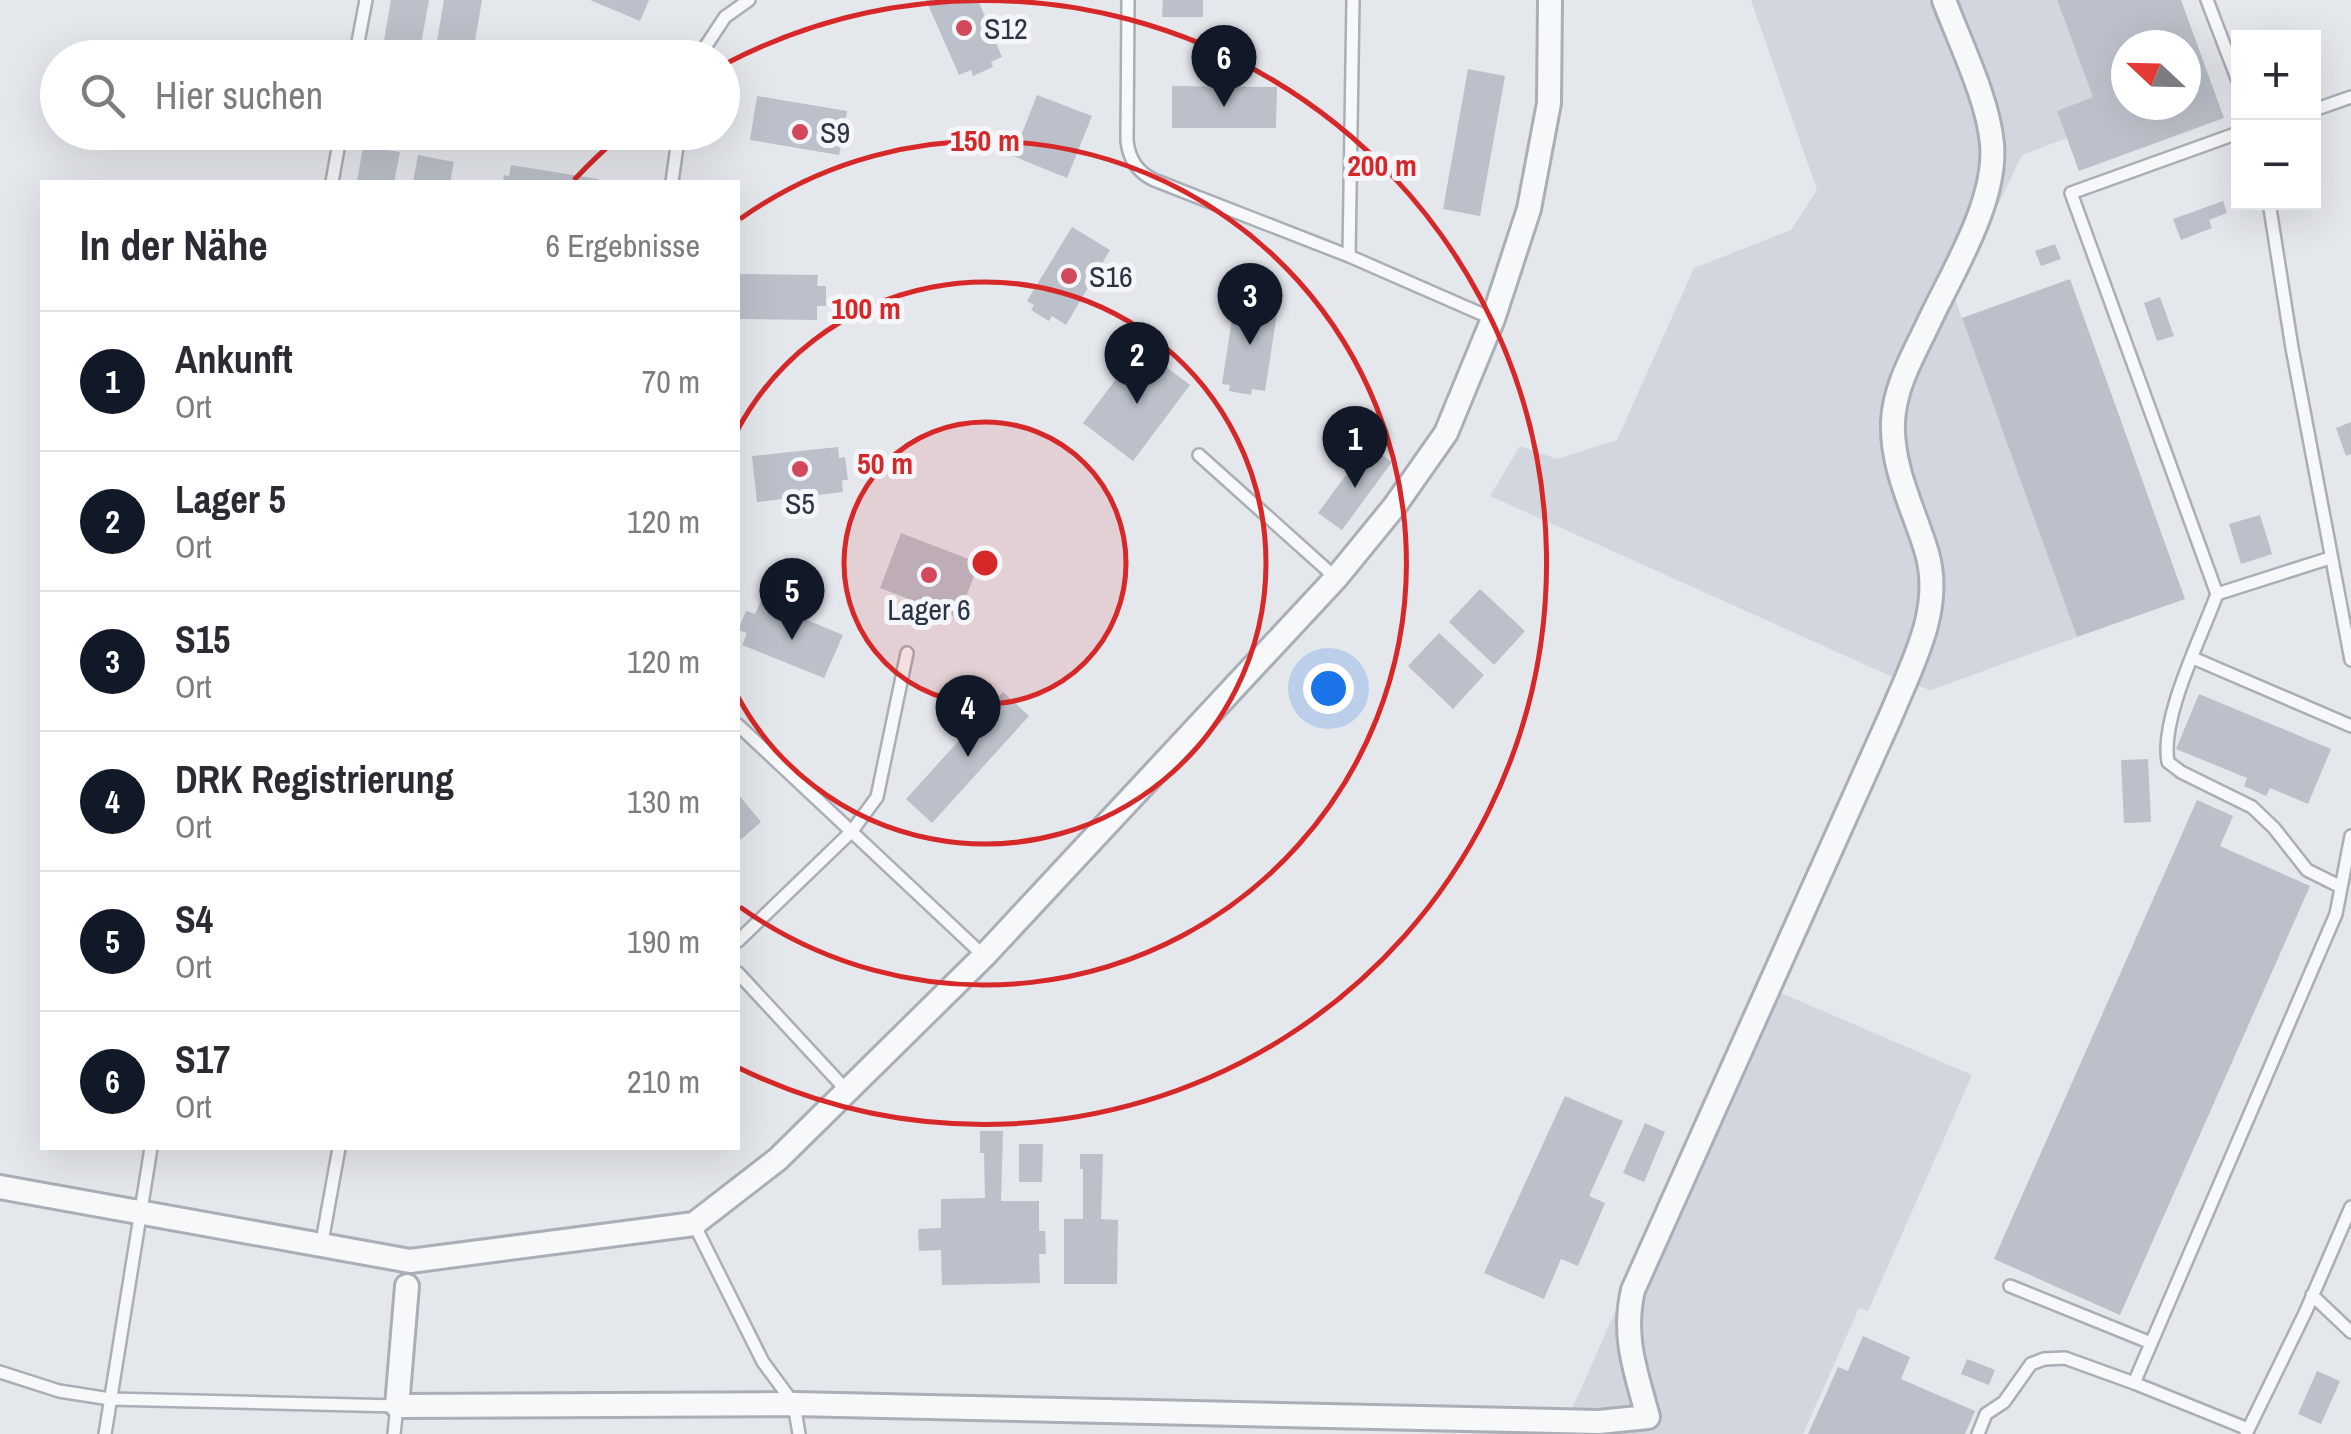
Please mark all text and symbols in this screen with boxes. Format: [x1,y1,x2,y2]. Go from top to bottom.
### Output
place label: S12 [984,8,1028,48]
marker: S12 [953,17,975,39]
pin: 6 [1192,24,1256,107]
north arrow [2111,30,2201,120]
map controls [2231,30,2321,210]
button: + [2231,30,2321,120]
search box [40,40,740,150]
icon: search [75,68,130,123]
text: Hier suchen [155,70,323,121]
place label: S9 [820,112,850,152]
text: 150 m [950,120,1020,160]
button: − [2231,120,2321,210]
marker: S9 [789,121,811,143]
text: 200 m [1347,145,1417,185]
text: In der Nähe [80,217,268,273]
text: 6 Ergebnisse [545,224,700,267]
place label: S16 [1089,256,1133,296]
pin: 3 [1218,262,1282,345]
marker: S16 [1058,265,1080,287]
text: 100 m [831,288,901,328]
pin: 2 [1104,322,1170,404]
text: Ankunft [175,334,293,385]
text: 1 [105,360,120,403]
text: 70 m [642,360,700,403]
text: Ort [175,385,211,428]
pin: 1 [1322,406,1388,488]
text: 50 m [857,443,913,483]
marker: S5 [789,458,811,480]
text: Lager 5 [175,474,286,525]
place label: S5 [785,483,815,523]
text: 2 [105,500,120,543]
text: 120 m [627,500,700,543]
text: Ort [175,525,211,568]
centre of rings [967,545,1003,581]
pin: 5 [760,558,824,640]
marker: Lager 6 [918,564,940,586]
place label: Lager 6 [887,589,971,629]
text: S15 [175,614,230,665]
text: 3 [105,640,120,683]
text: 120 m [627,640,700,683]
your location [1303,663,1354,714]
text: Ort [175,665,211,708]
pin: 4 [936,674,1000,757]
text: DRK Registrierung [175,754,454,805]
text: 4 [105,780,120,823]
text: 130 m [627,780,700,823]
text: Ort [175,805,211,848]
text: S4 [175,894,213,945]
text: 5 [105,920,120,963]
text: 190 m [627,920,700,963]
text: Ort [175,945,211,988]
text: S17 [175,1034,230,1085]
text: 6 [105,1060,120,1103]
text: 210 m [627,1060,700,1103]
text: Ort [175,1085,211,1128]

